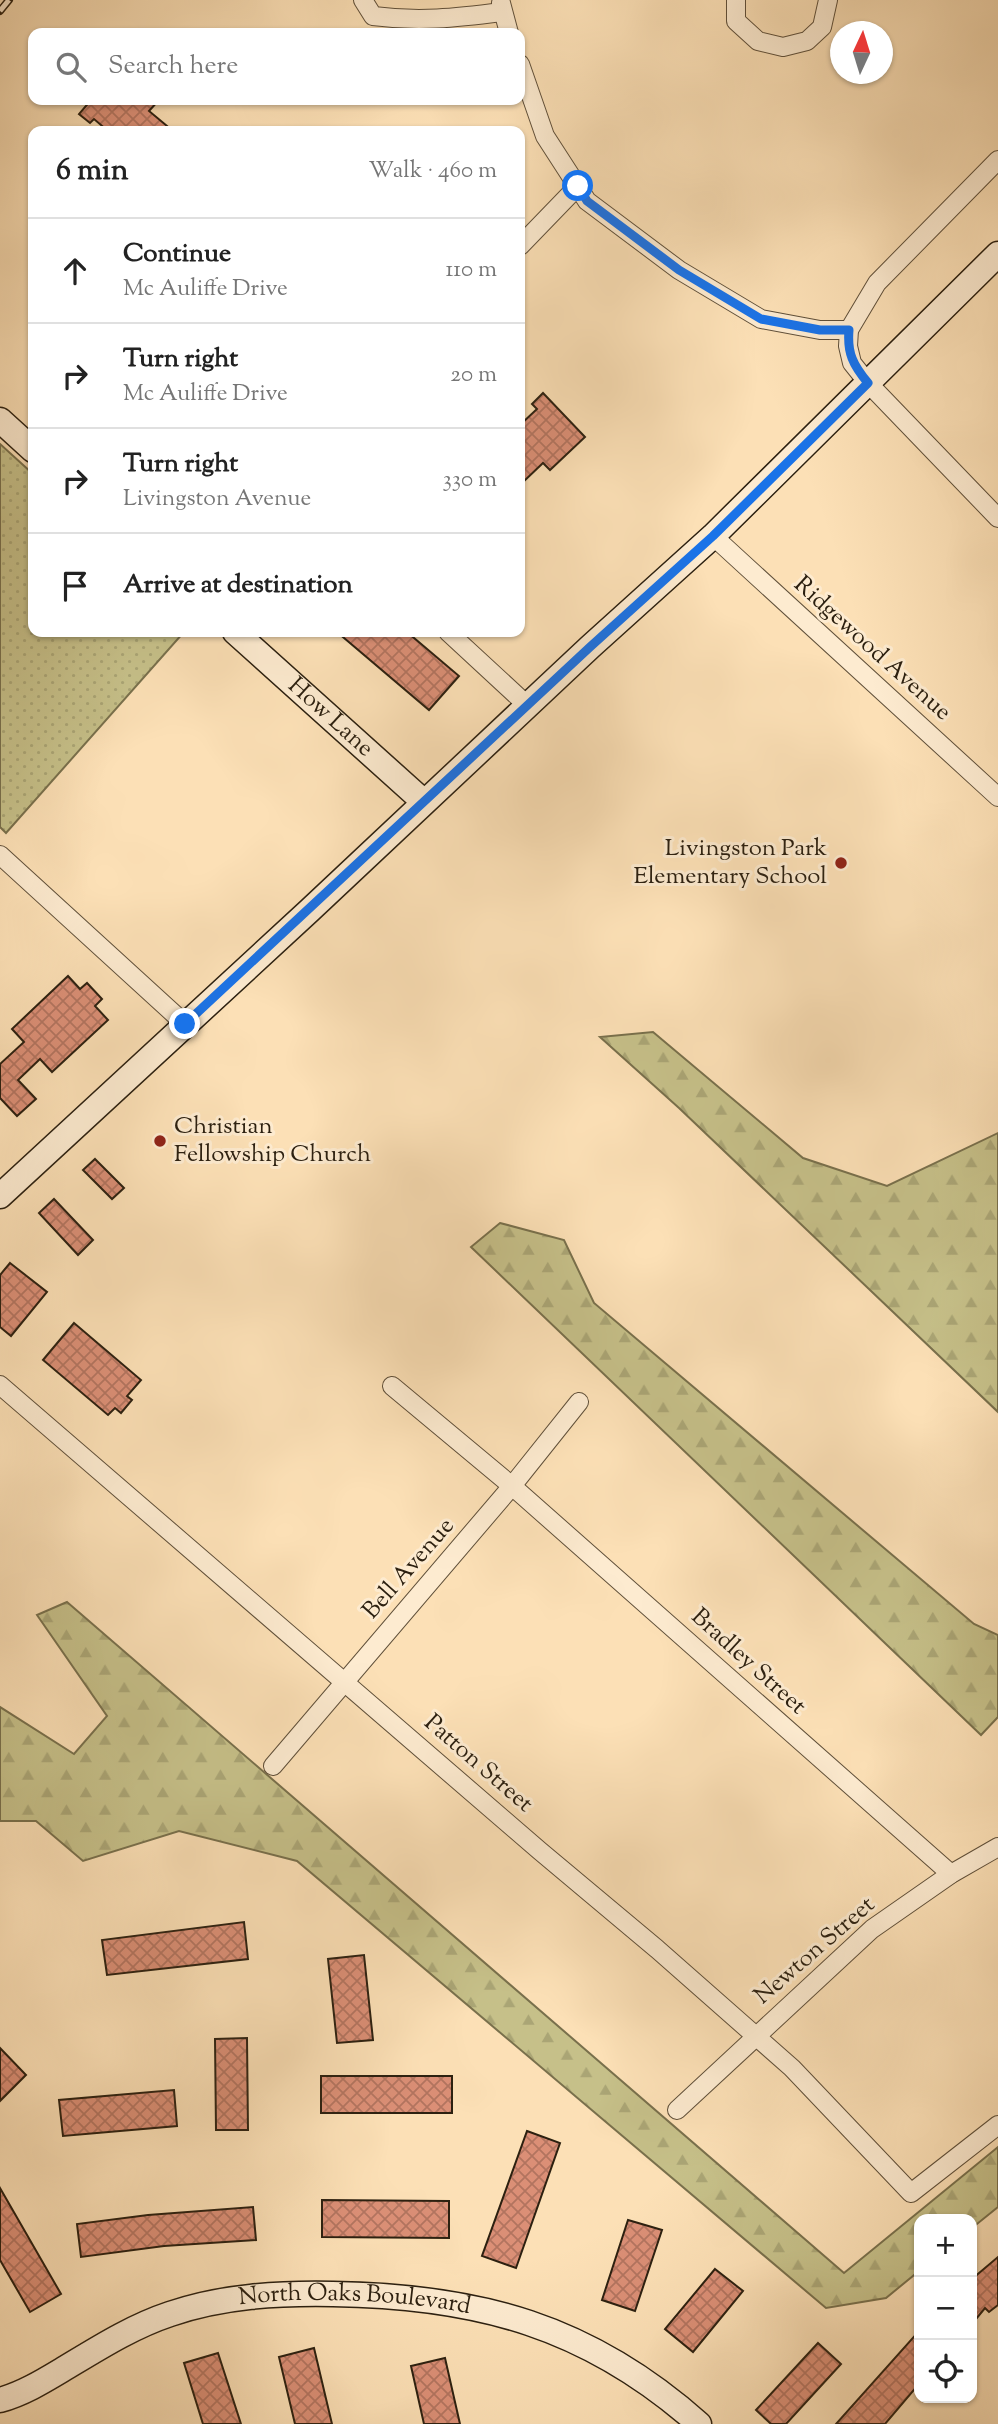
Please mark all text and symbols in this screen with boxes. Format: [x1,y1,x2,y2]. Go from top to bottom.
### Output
north arrow [830,21,893,84]
search box [28,28,525,105]
icon: search [52,48,90,86]
text: Search here [108,48,238,85]
text: 6 min [56,150,128,193]
text: Walk · 460 m [369,155,497,188]
route start [562,170,593,201]
text: Continue [123,236,231,273]
icon: ahead [56,252,94,290]
text: 110 m [446,254,497,287]
text: Mc Auliffe Drive [123,273,288,306]
text: Turn right [123,341,238,378]
icon: right [56,357,94,395]
text: 20 m [450,359,497,392]
text: Mc Auliffe Drive [123,378,288,411]
text: Turn right [123,446,238,483]
icon: right [56,462,94,500]
text: 330 m [443,464,497,497]
text: Livingston Avenue [123,483,311,516]
icon: arrive [56,567,94,605]
text: Arrive at destination [123,567,353,604]
street label: Ridgewood Avenue [786,569,958,729]
street label: How Lane [280,670,381,765]
place label: Livingston Park Elementary School [633,832,827,894]
marker: Livingston Park Elementary School [833,855,849,871]
route end [169,1008,200,1039]
place label: Christian Fellowship Church [174,1110,371,1172]
marker: Christian Fellowship Church [152,1133,168,1149]
street label: Bell Avenue [355,1511,463,1627]
street label: Bradley Street [683,1601,813,1723]
street label: Patton Street [416,1707,540,1821]
street label: Newton Street [747,1889,883,2013]
map controls [914,2214,977,2403]
button: + [914,2214,977,2277]
street label: North Oaks Boulevard [237,2277,474,2324]
button: − [914,2277,977,2340]
button: locate [914,2340,977,2403]

